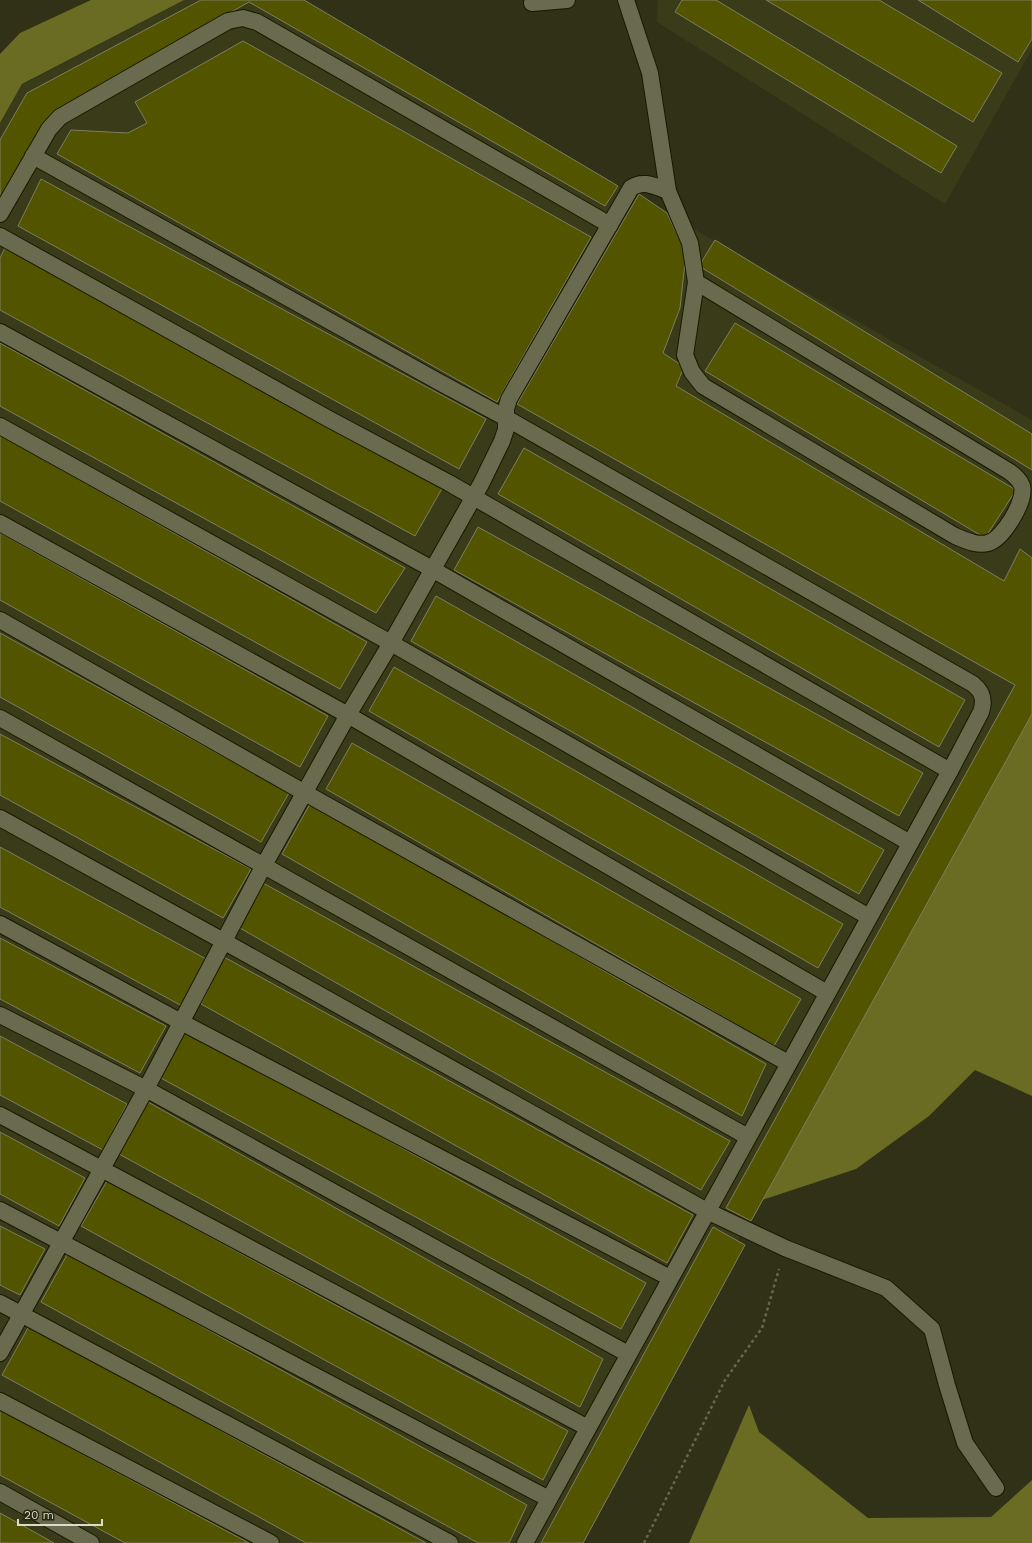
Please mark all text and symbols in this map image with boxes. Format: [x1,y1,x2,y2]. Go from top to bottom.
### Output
scale bar [18,1501,102,1527]
text: 20 m [24,1508,54,1522]

